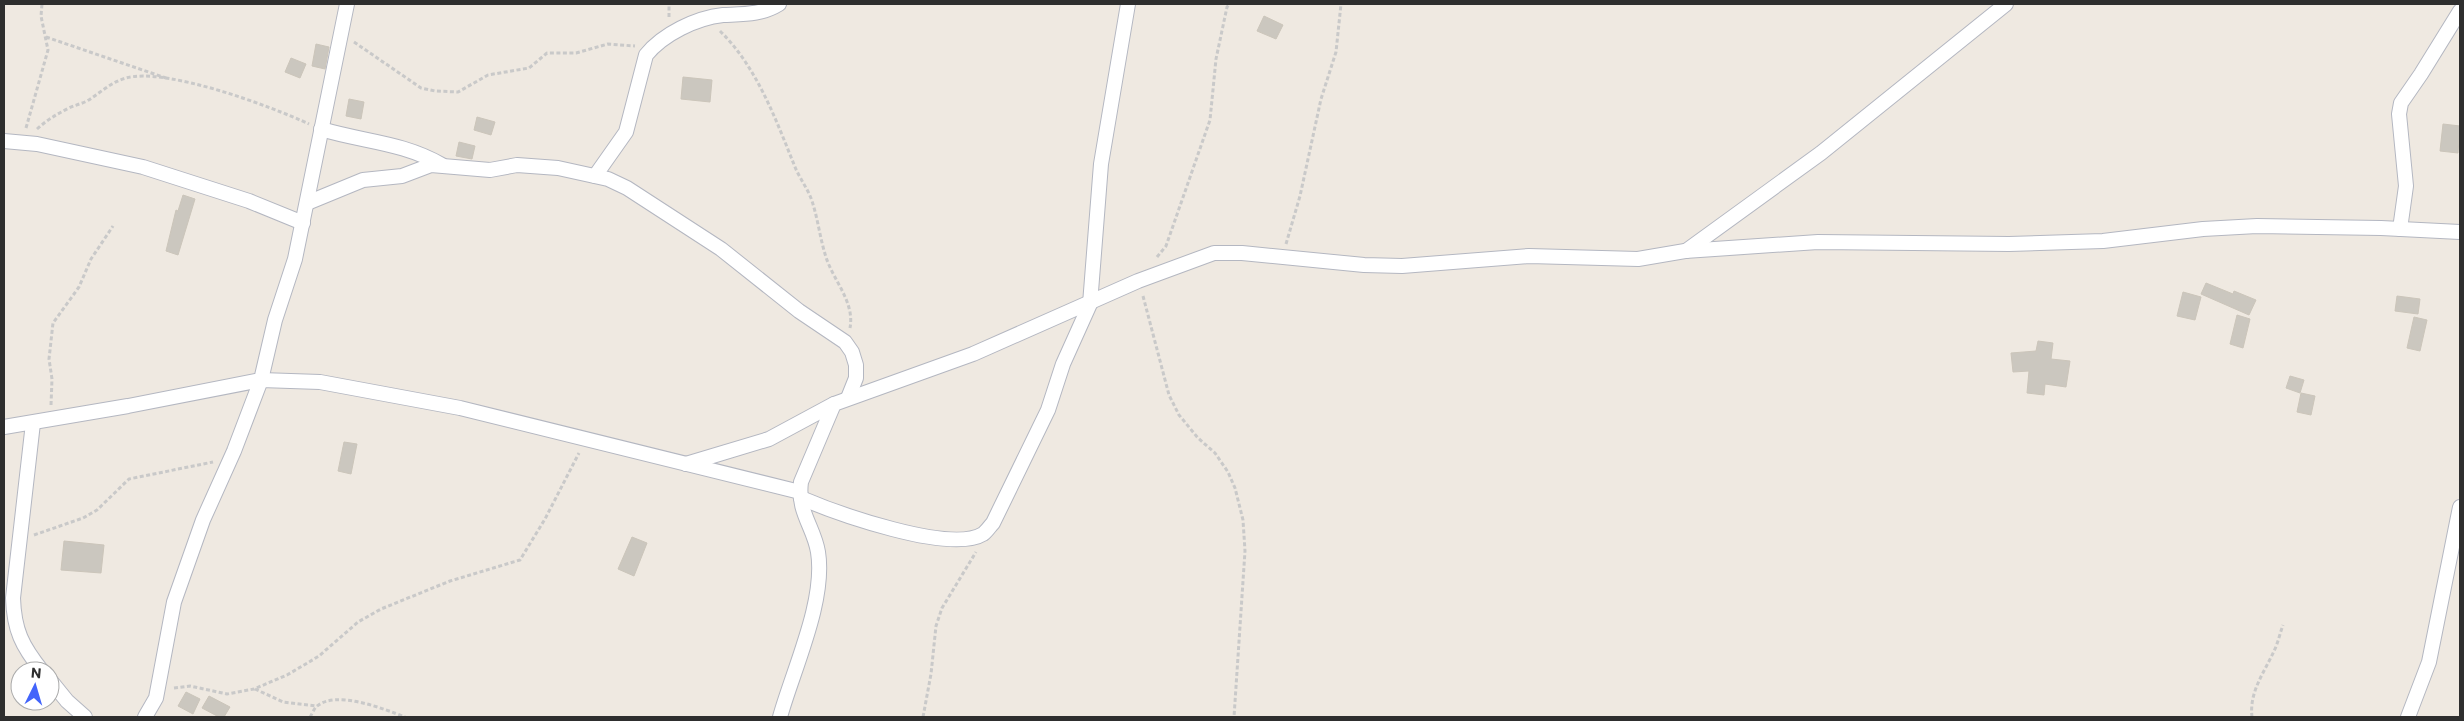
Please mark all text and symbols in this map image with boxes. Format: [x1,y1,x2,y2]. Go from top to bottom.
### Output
north arrow [10,661,60,711]
text: N [30,664,42,681]

